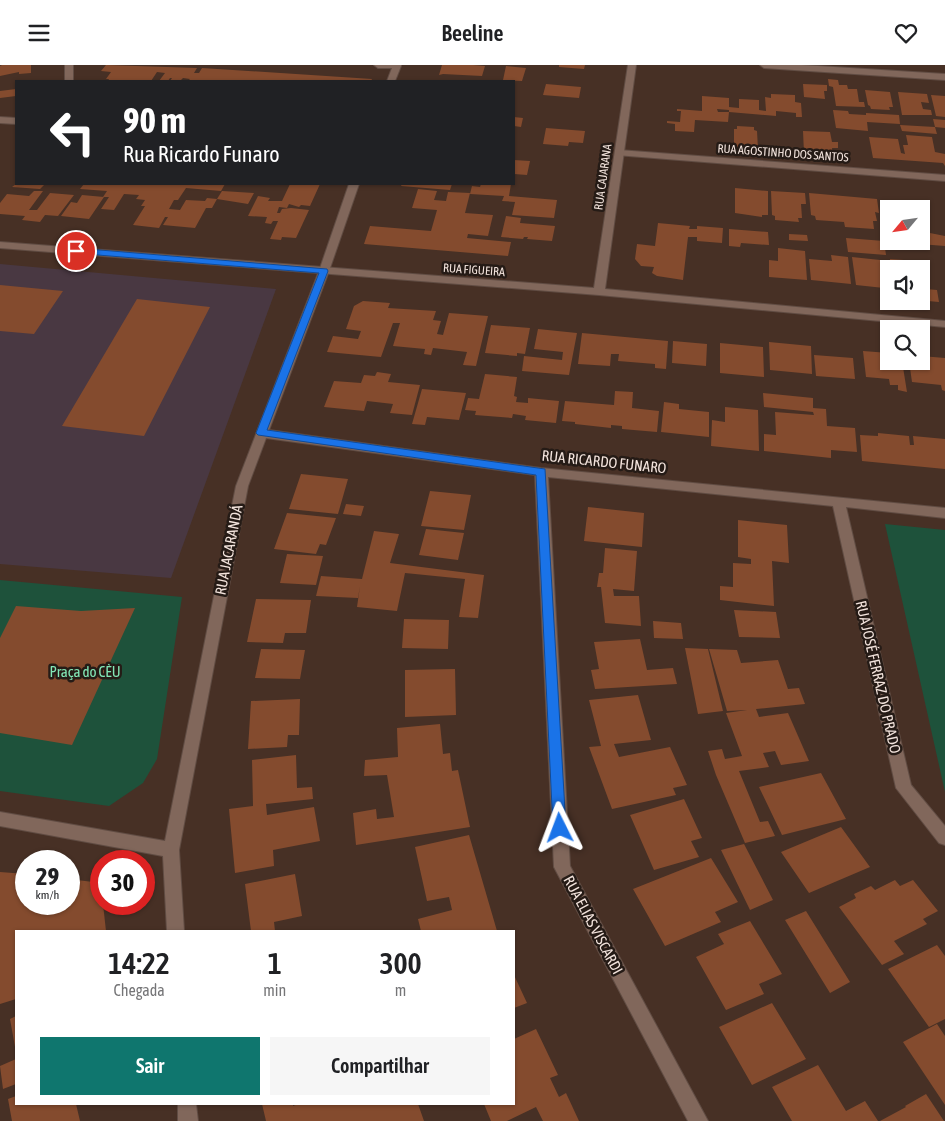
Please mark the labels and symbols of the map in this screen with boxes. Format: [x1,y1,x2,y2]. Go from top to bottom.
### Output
street label: RUA AGOSTINHO DOS SANTOS [717,141,849,165]
street label: RUA CAJARANA [591,143,615,211]
north arrow [880,200,930,250]
pin [55,230,97,272]
street label: RUA FIGUEIRA [443,261,506,279]
street label: RUA RICARDO FUNARO [541,447,667,477]
street label: RUA JACARANDÁ [211,503,246,596]
street label: RUA JOSÉ FERRAZ DO PRADO [853,599,904,755]
park label: Praça do CÈU [49,663,121,680]
position arrow [533,801,585,853]
speed limit sign: 30 [90,850,155,915]
street label: RUA ELIAS VISCARDI [560,873,626,977]

